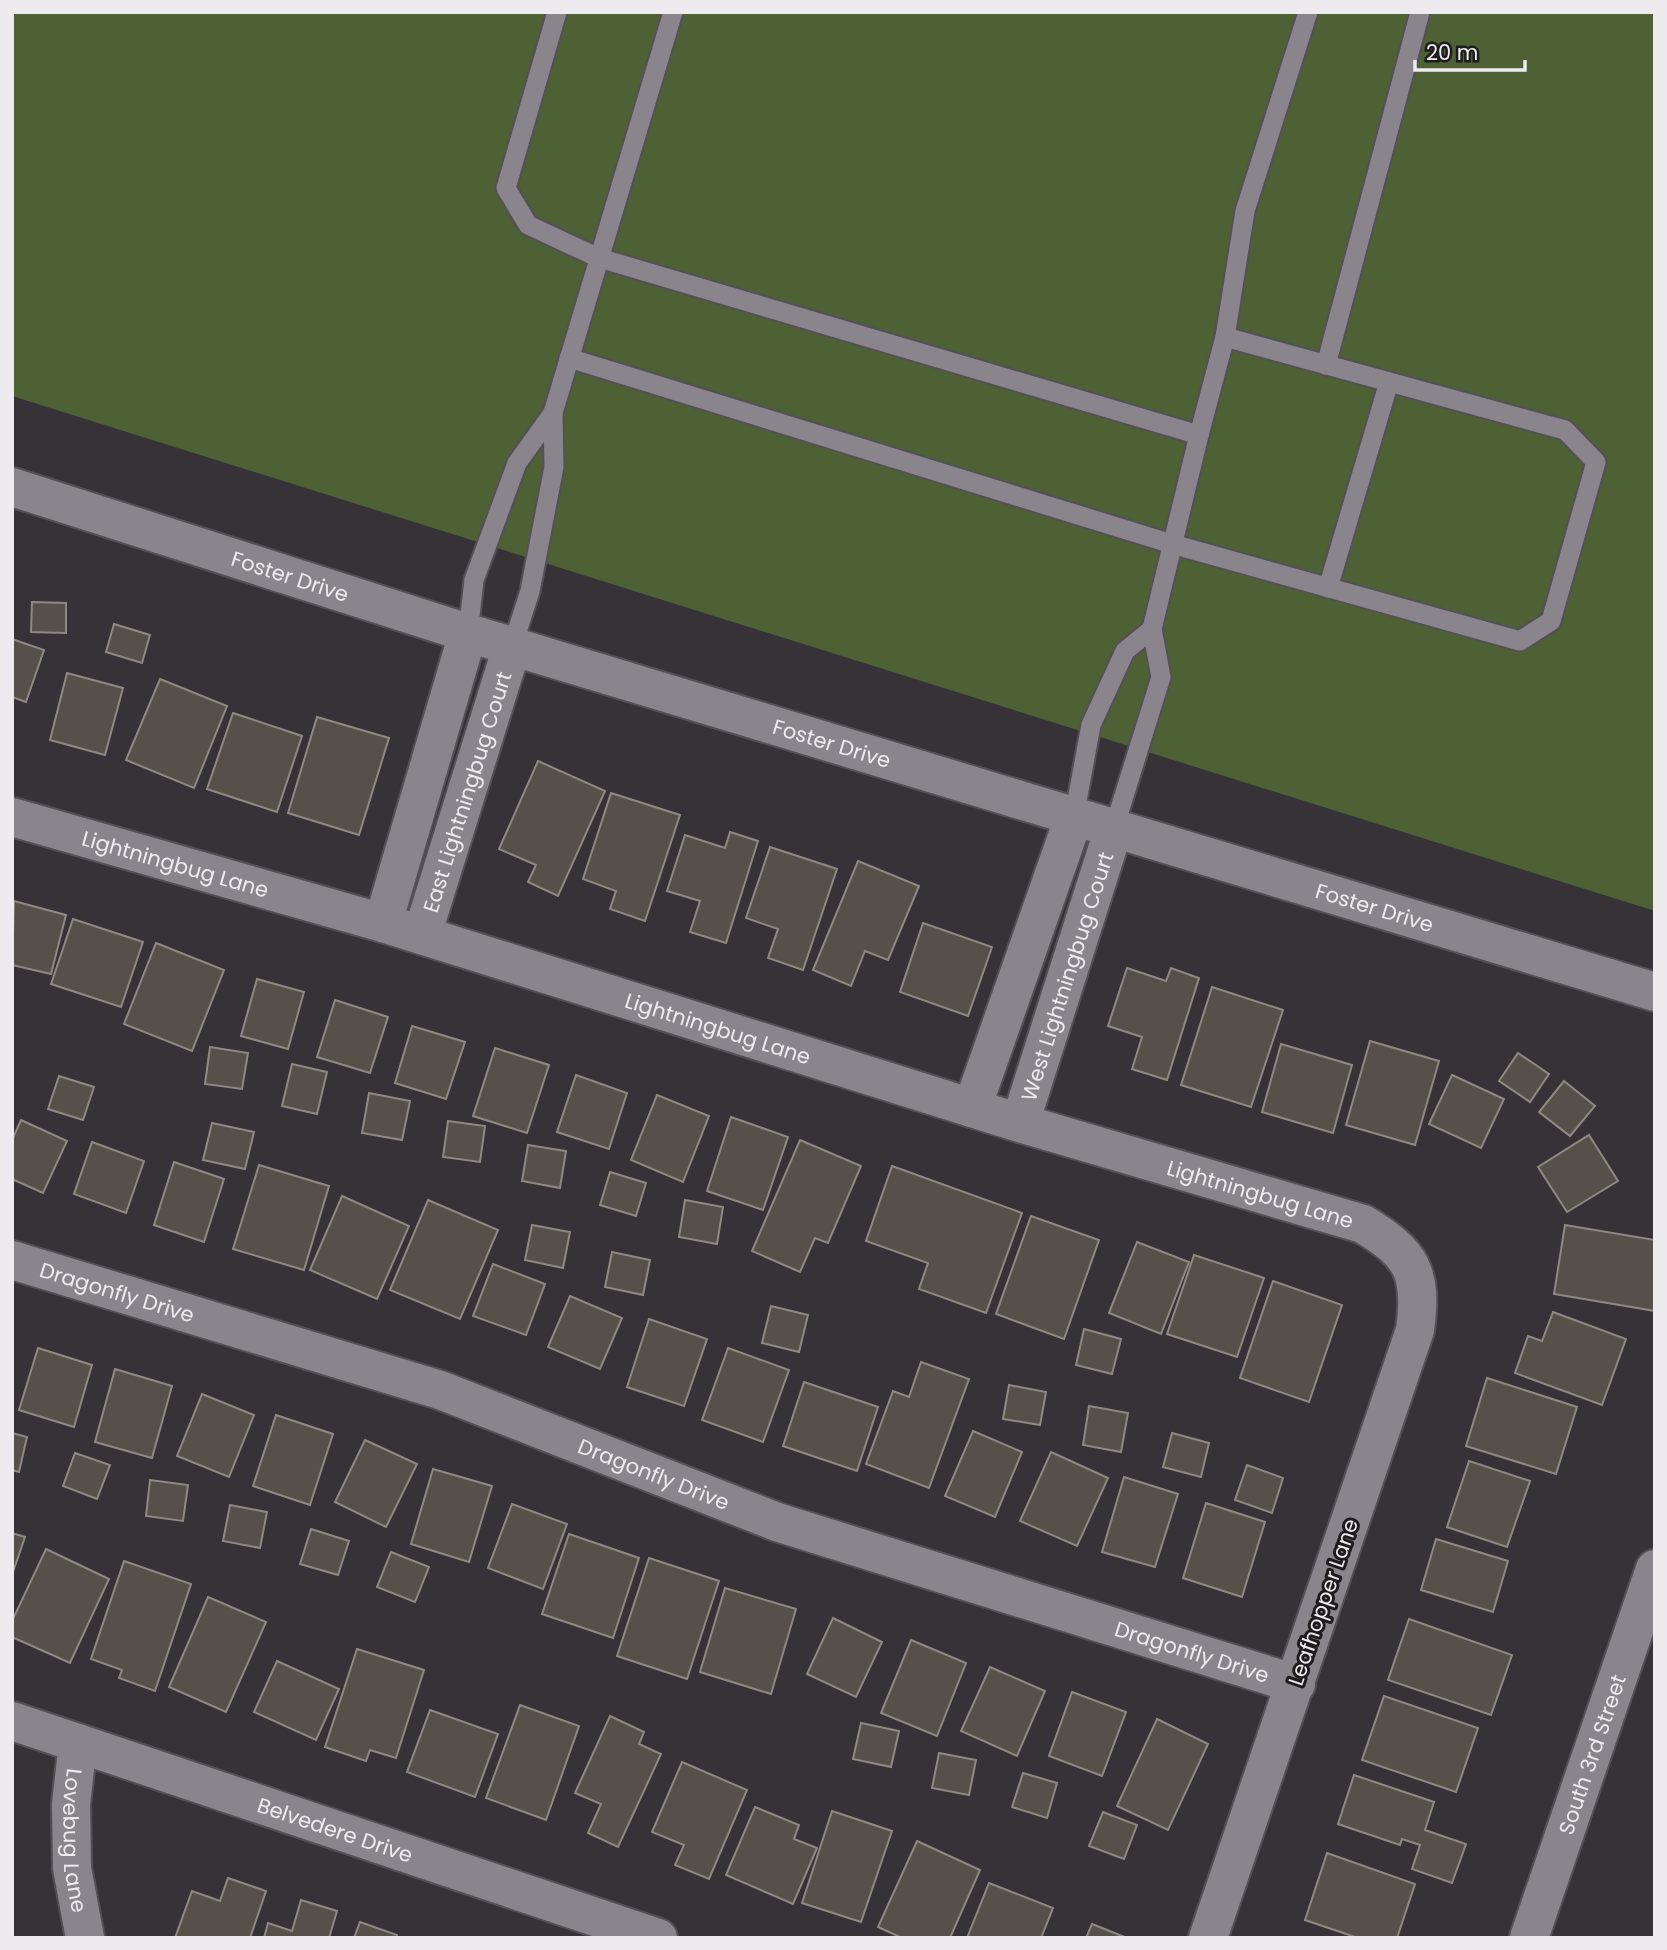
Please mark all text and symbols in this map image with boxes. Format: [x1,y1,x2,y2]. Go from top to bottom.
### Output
scale bar [1415,28,1525,72]
text: 20 m [1426,38,1479,67]
street label: Foster Drive [228,544,353,608]
street label: East Lightningbug Court [415,668,518,916]
street label: Foster Drive [769,712,894,775]
street label: Lightningbug Lane [79,823,272,904]
street label: West Lightningbug Court [1014,848,1120,1104]
street label: Foster Drive [1312,876,1437,939]
street label: Lightningbug Lane [622,985,814,1071]
street label: Lightningbug Lane [1164,1153,1357,1235]
street label: Dragonfly Drive [36,1255,198,1329]
street label: Dragonfly Drive [574,1431,734,1516]
street label: Leafhopper Lane [1281,1515,1365,1689]
street label: Dragonfly Drive [1111,1614,1273,1689]
street label: South 3rd Street [1551,1670,1632,1838]
street label: Lovebug Lane [56,1767,94,1915]
street label: Belvedere Drive [254,1790,417,1869]

